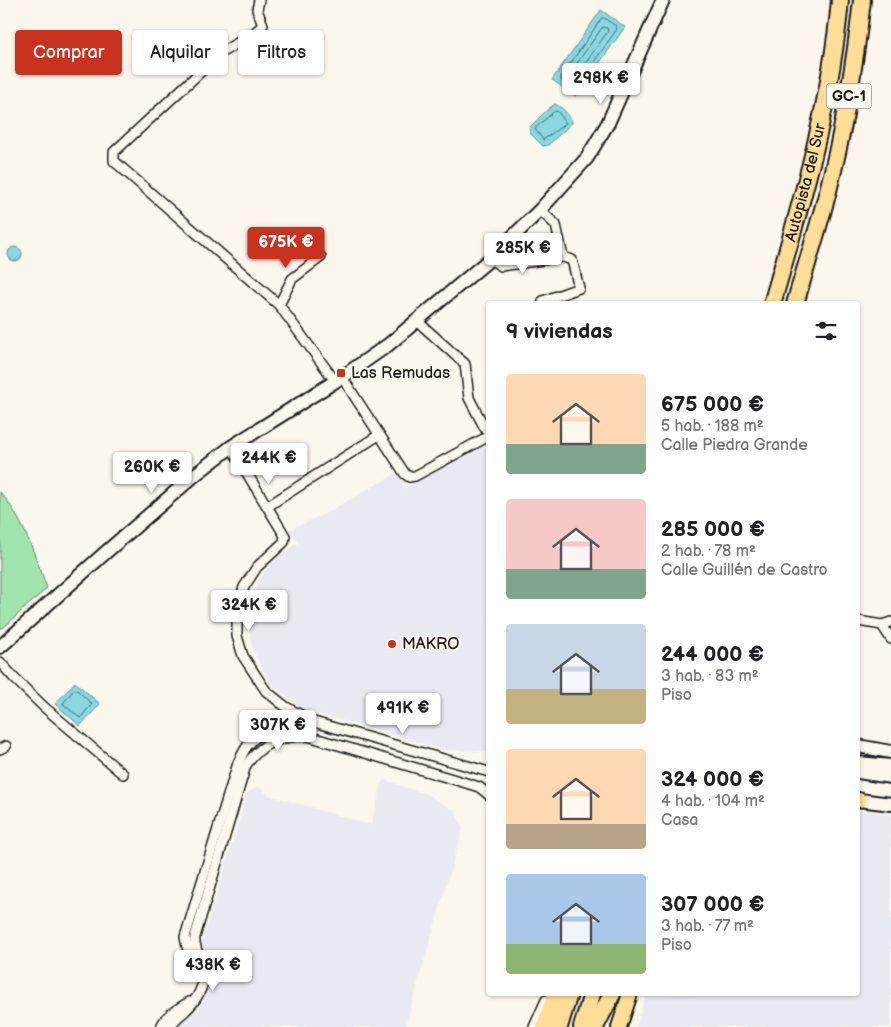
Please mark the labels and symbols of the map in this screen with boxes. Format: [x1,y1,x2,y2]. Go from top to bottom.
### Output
pin: 298K € [560,62,642,105]
road number: GC-1 [826,84,872,108]
street label: Autopista del Sur [781,121,830,244]
pin: 675K € [245,226,327,269]
pin: 285K € [482,232,564,275]
place label: Las Remudas [351,364,450,383]
marker: Las Remudas [335,367,347,379]
pin: 244K € [228,442,310,485]
pin: 260K € [111,452,193,494]
pin: 324K € [208,590,290,632]
place label: MAKRO [402,635,459,654]
marker: MAKRO [386,638,398,650]
pin: 491K € [362,692,444,735]
pin: 307K € [237,710,319,752]
pin: 438K € [172,950,254,992]

